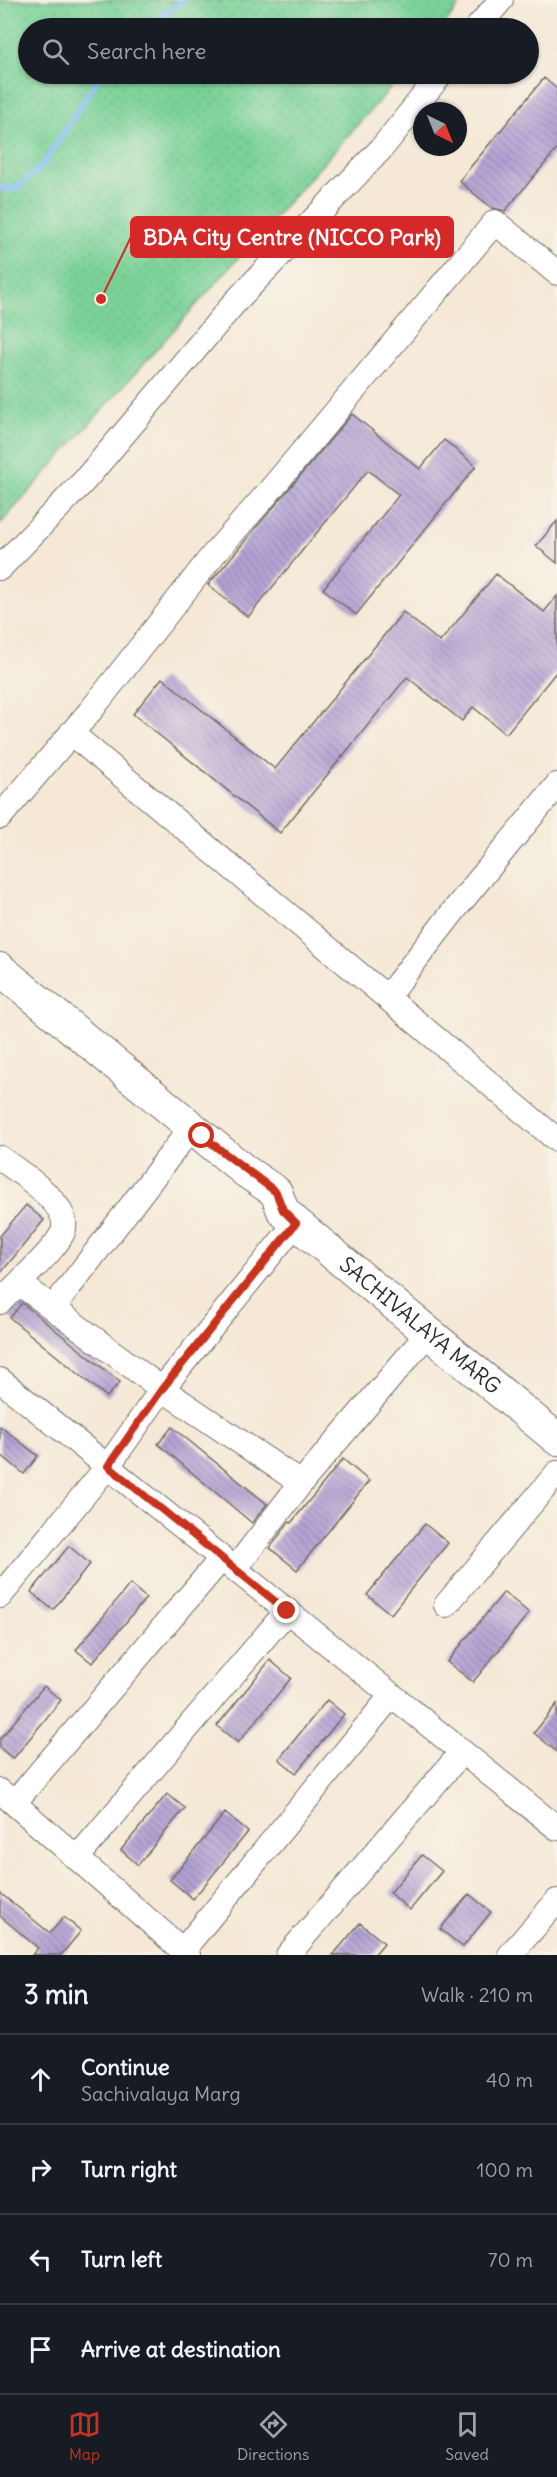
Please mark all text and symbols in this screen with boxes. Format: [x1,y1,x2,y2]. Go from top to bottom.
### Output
search box [18,18,539,84]
icon: search [39,35,72,68]
text: Search here [87,37,206,65]
north arrow [413,102,467,156]
callout: BDA City Centre (NICCO Park) [131,217,453,257]
text: BDA City Centre (NICCO Park) [143,223,441,251]
route start [188,1122,214,1148]
street label: SACHIVALAYA MARG [334,1251,507,1400]
route end [273,1597,299,1623]
text: 3 min [24,1978,89,2011]
text: Walk · 210 m [421,1982,533,2007]
text: Continue [81,2053,170,2081]
icon: ahead [24,2063,57,2096]
text: 40 m [486,2067,533,2092]
text: Sachivalaya Marg [81,2081,241,2106]
icon: right [24,2153,57,2186]
text: Turn right [81,2155,177,2183]
text: 100 m [476,2157,533,2182]
icon: left [24,2243,57,2276]
text: Turn left [81,2245,162,2273]
text: 70 m [488,2247,533,2272]
icon: arrive [24,2333,57,2366]
text: Arrive at destination [81,2335,281,2363]
tab: Map [68,2408,101,2464]
tab: Directions [237,2408,309,2464]
tab: Saved [445,2408,489,2464]

